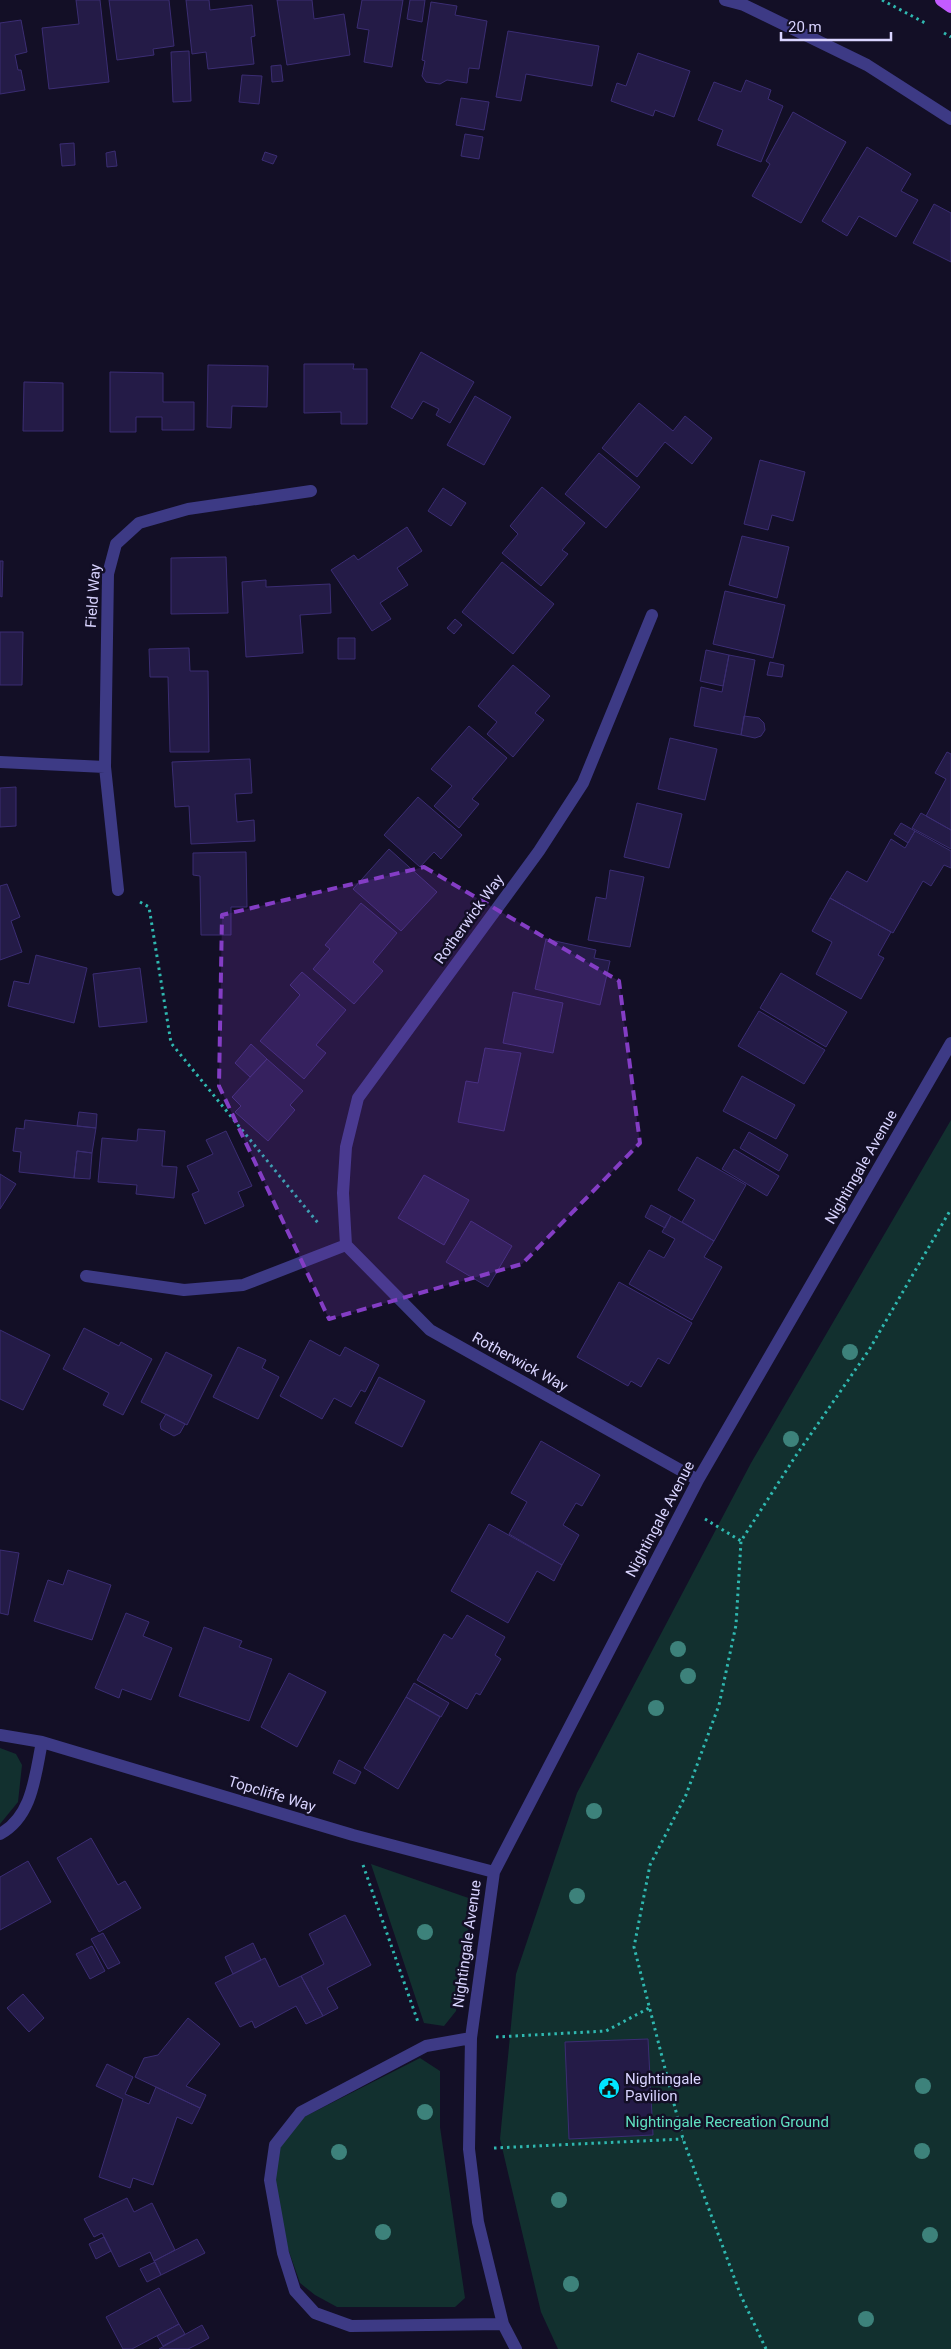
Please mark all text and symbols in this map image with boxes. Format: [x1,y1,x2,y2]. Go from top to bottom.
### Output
scale bar [781,10,891,42]
text: 20 m [788,18,822,36]
street label: Field Way [82,563,104,629]
street label: Rotherwick Way [430,871,508,967]
street label: Nightingale Avenue [821,1107,901,1227]
street label: Rotherwick Way [469,1328,571,1396]
street label: Nightingale Avenue [622,1458,698,1580]
street label: Topcliffe Way [226,1772,318,1816]
street label: Nightingale Avenue [449,1879,485,2009]
place label: Nightingale Pavilion [625,2070,701,2105]
public building icon: Nightingale Pavilion [597,2076,621,2100]
park label: Nightingale Recreation Ground [625,2113,829,2131]

